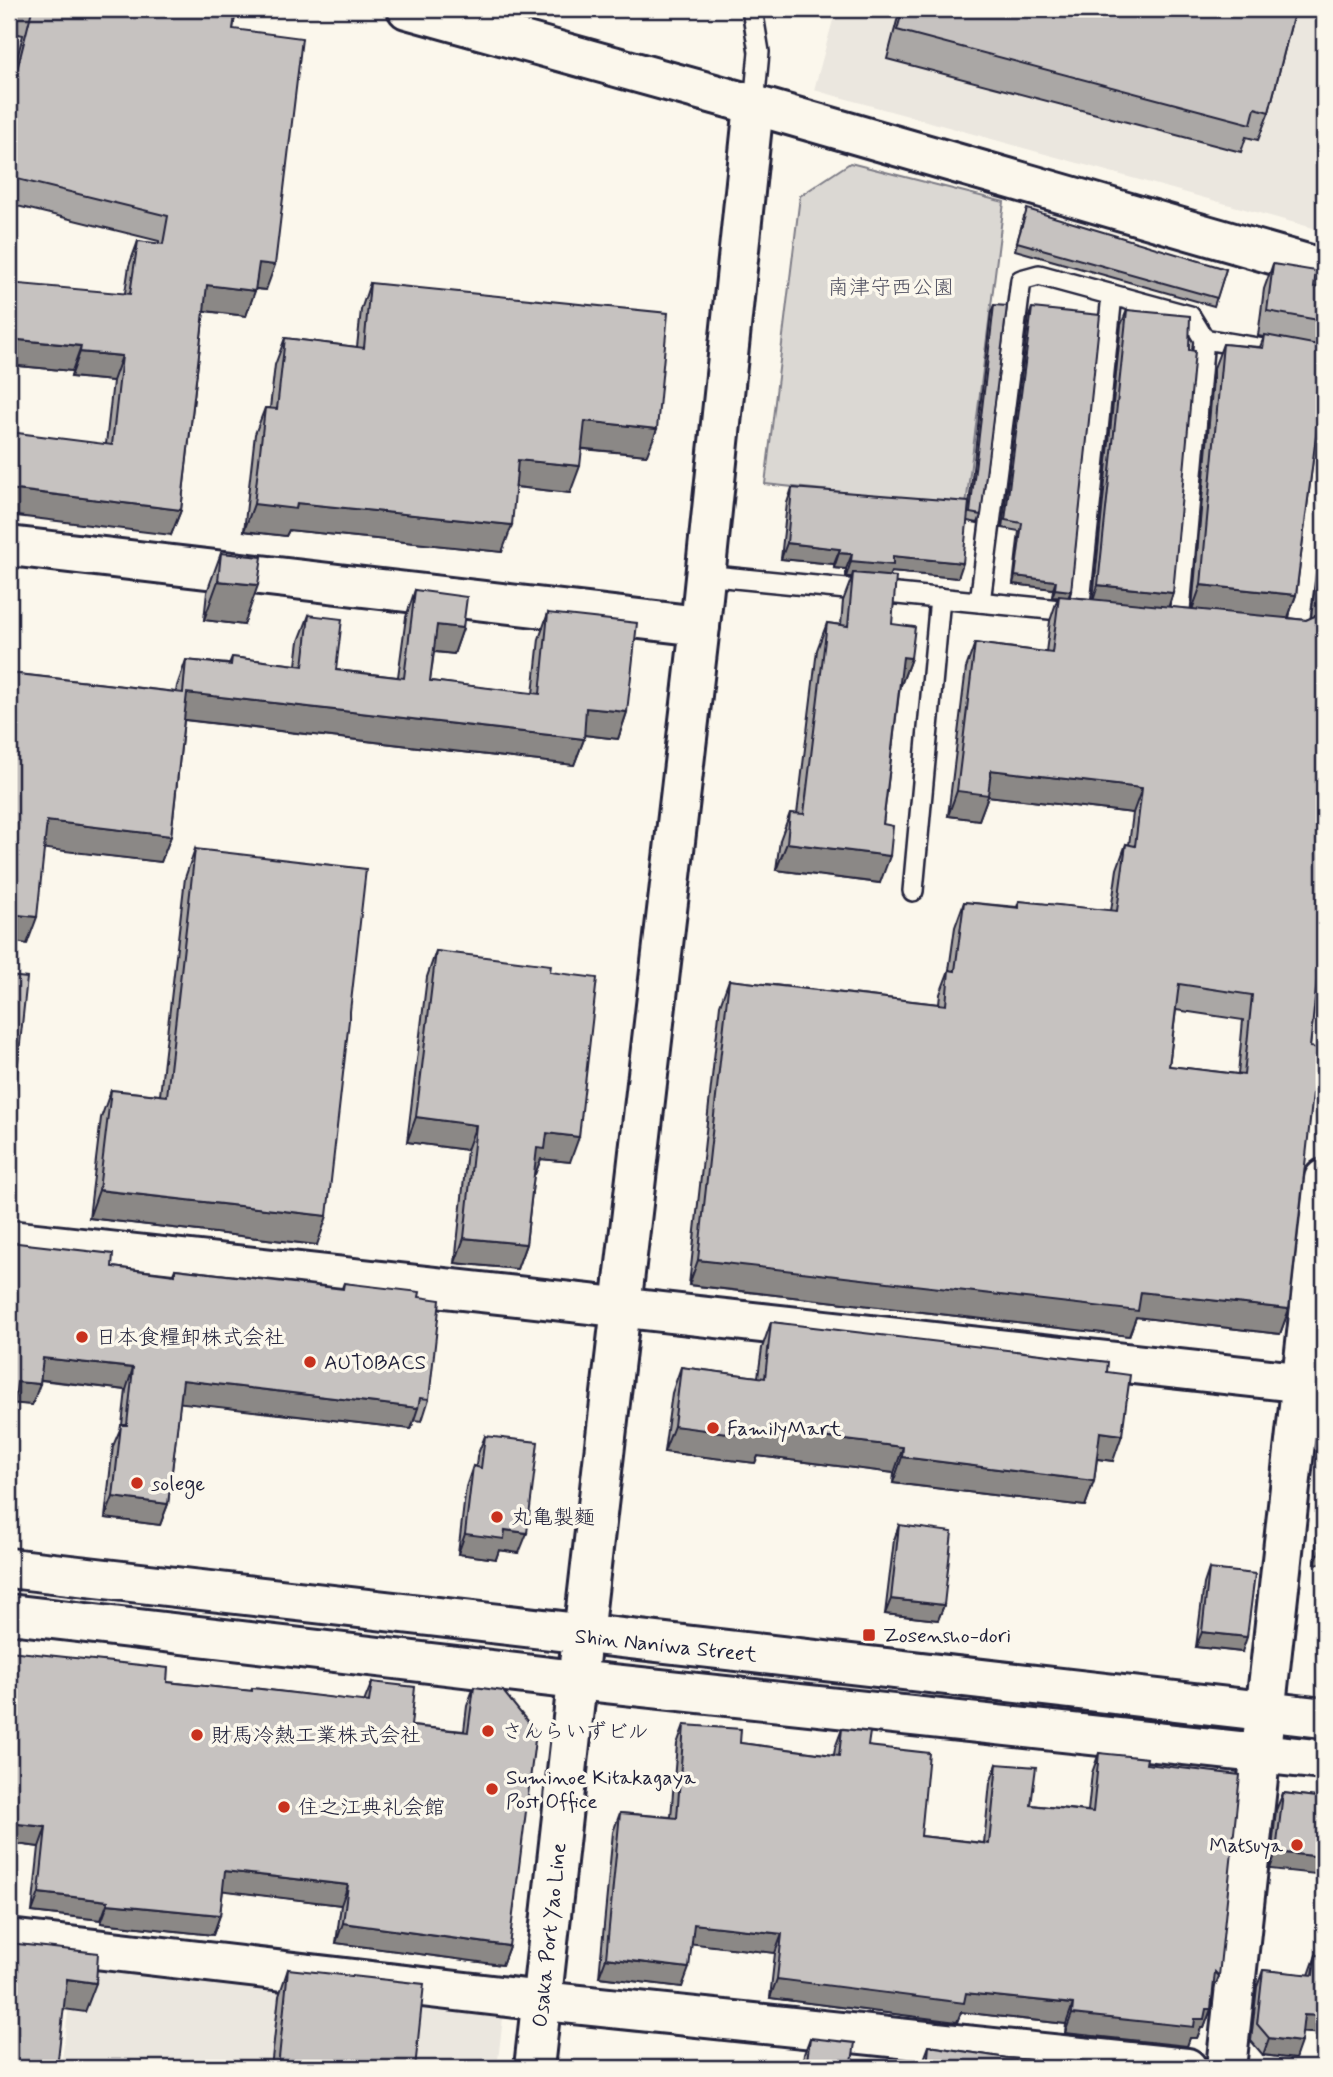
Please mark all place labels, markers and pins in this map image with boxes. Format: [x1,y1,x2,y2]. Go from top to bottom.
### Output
place label: 日本食糧卸株式会社 [96,1324,285,1352]
marker: 日本食糧卸株式会社 [74,1329,90,1345]
place label: AUTOBACS [324,1349,426,1377]
marker: AUTOBACS [302,1354,318,1370]
place label: FamilyMart [727,1415,842,1443]
marker: FamilyMart [705,1420,721,1436]
place label: solege [151,1470,205,1499]
marker: solege [129,1475,145,1491]
place label: 丸亀製麵 [511,1504,595,1532]
marker: 丸亀製麵 [489,1509,505,1525]
place label: Zosensho-dori [883,1622,1011,1650]
marker: Zosensho-dori [861,1627,877,1643]
place label: さんらいずビル [502,1718,649,1746]
place label: 財馬冷熱工業株式会社 [211,1722,421,1750]
marker: さんらいずビル [480,1723,496,1739]
marker: 財馬冷熱工業株式会社 [189,1727,205,1743]
place label: Suminoe Kitakagaya Post Office [506,1764,696,1816]
marker: Suminoe Kitakagaya Post Office [484,1781,500,1797]
place label: 住之江典礼会館 [298,1794,445,1822]
marker: 住之江典礼会館 [276,1799,292,1815]
place label: Matsuya [1209,1832,1283,1860]
marker: Matsuya [1289,1837,1305,1853]

